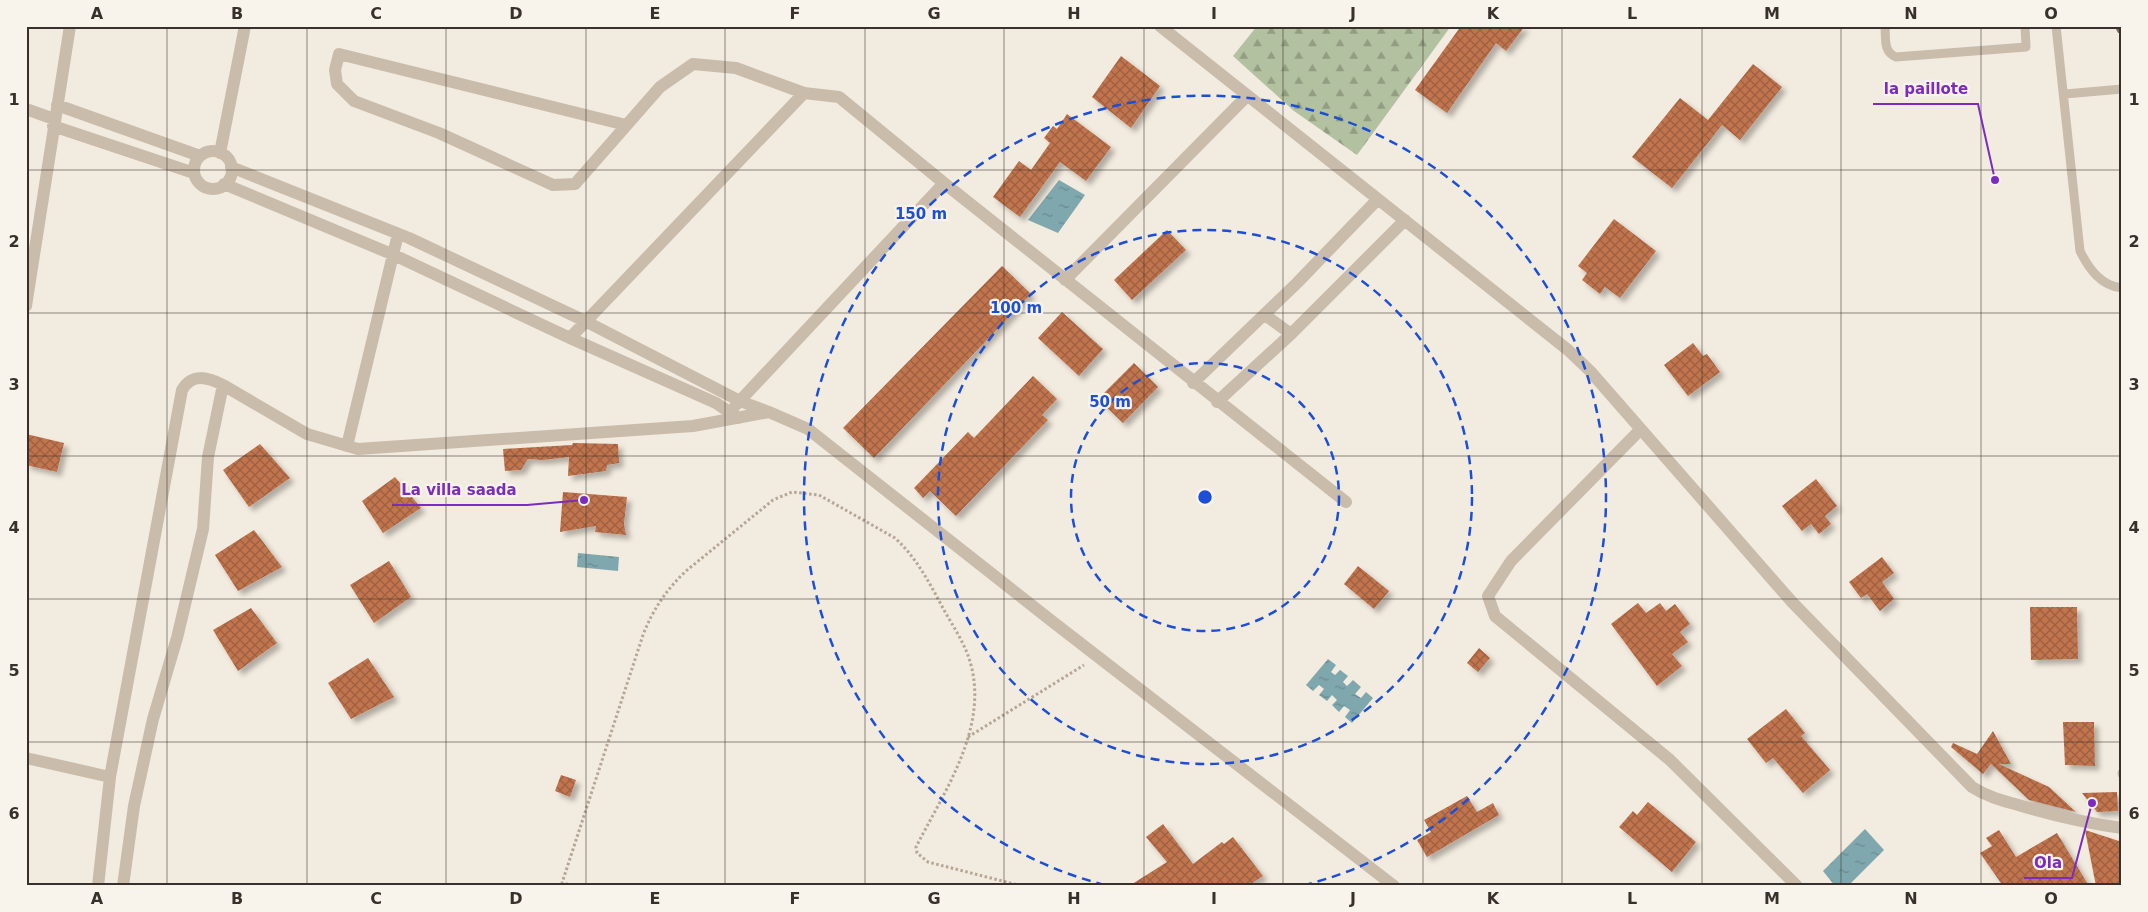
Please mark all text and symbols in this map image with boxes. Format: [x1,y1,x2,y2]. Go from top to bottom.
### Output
text: A [91,4,104,23]
text: B [231,4,243,23]
text: C [370,4,382,23]
text: D [509,4,523,23]
text: E [650,4,660,23]
text: F [790,4,800,23]
text: G [927,4,941,23]
text: H [1067,4,1081,23]
text: I [1211,4,1217,23]
text: J [1349,4,1356,23]
text: K [1487,4,1500,23]
text: L [1627,4,1637,23]
text: M [1764,4,1780,23]
text: N [1904,4,1918,23]
text: O [2044,4,2058,23]
callout: la paillote [1873,74,1978,104]
text: la paillote [1884,80,1968,98]
text: 1 [8,90,20,109]
text: 1 [2128,90,2140,109]
text: 150 m [895,205,947,223]
text: 2 [8,232,20,251]
text: 2 [2128,232,2140,251]
text: 100 m [990,299,1042,317]
text: 3 [8,375,20,394]
text: 3 [2128,375,2140,394]
text: 50 m [1089,393,1131,411]
callout: La villa saada [392,475,527,505]
text: La villa saada [401,481,517,499]
centre of rings [1196,488,1214,506]
text: 4 [8,518,20,537]
text: 4 [2128,518,2140,537]
text: 5 [8,661,20,680]
text: 5 [2128,661,2140,680]
text: 6 [8,804,20,823]
text: 6 [2128,804,2140,823]
callout: Ola [2024,848,2072,878]
text: Ola [2034,854,2062,872]
text: A [91,889,104,908]
text: B [231,889,243,908]
text: C [370,889,382,908]
text: D [509,889,523,908]
text: E [650,889,660,908]
text: F [790,889,800,908]
text: G [927,889,941,908]
text: H [1067,889,1081,908]
text: I [1211,889,1217,908]
text: J [1349,889,1356,908]
text: K [1487,889,1500,908]
text: L [1627,889,1637,908]
text: M [1764,889,1780,908]
text: N [1904,889,1918,908]
text: O [2044,889,2058,908]

